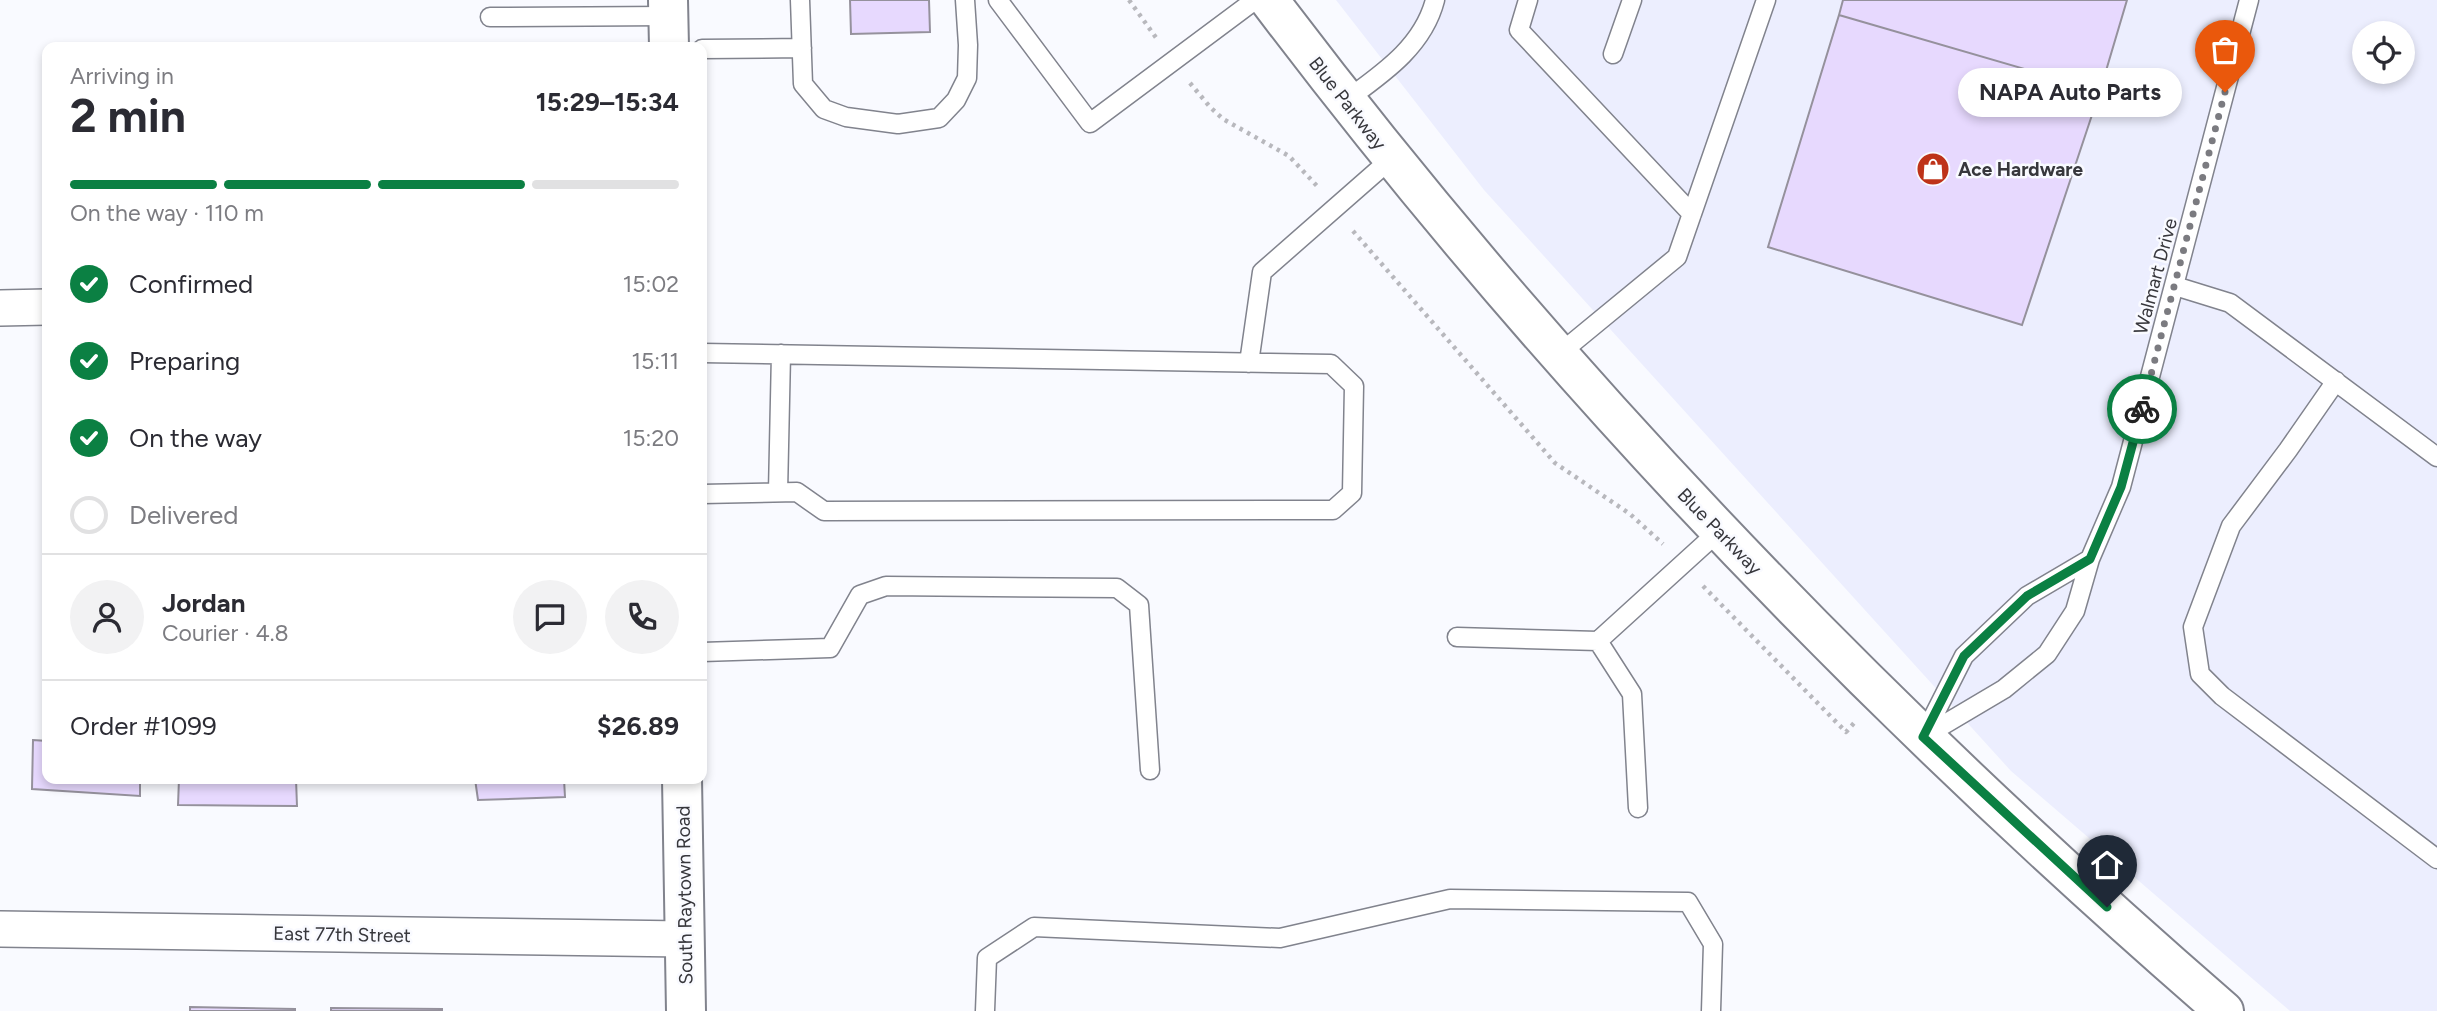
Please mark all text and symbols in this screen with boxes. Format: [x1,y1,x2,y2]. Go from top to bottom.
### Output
pin [2195,20,2255,92]
map controls [2352,21,2415,84]
button: locate [2352,21,2415,84]
icon: bag [2206,31,2244,69]
street label: Blue Parkway [1304,52,1391,154]
text: Arriving in [70,62,174,90]
callout: NAPA Auto Parts [1959,68,2183,116]
text: NAPA Auto Parts [1979,78,2161,106]
text: 15:29–15:34 [536,86,679,118]
text: 2 min [70,88,186,144]
shop icon: Ace Hardware [1914,150,1952,188]
place label: Ace Hardware [1958,158,2084,181]
text: On the way · 110 m [70,199,264,227]
street label: Walmart Drive [2129,215,2182,337]
icon: check [70,265,108,303]
text: Confirmed [129,268,253,300]
text: 15:02 [623,270,679,298]
icon: check [70,342,108,380]
text: Preparing [129,345,240,377]
text: 15:11 [631,347,679,375]
courier [2107,374,2177,444]
icon: bike [2123,390,2161,428]
icon: check [70,419,108,457]
text: On the way [129,422,262,454]
text: 15:20 [623,424,679,452]
street label: Blue Parkway [1673,483,1767,580]
text: Delivered [129,499,238,531]
button: person [70,580,144,654]
button: chat [513,580,587,654]
button: phone [605,580,679,654]
text: Jordan [162,587,245,619]
text: Courier · 4.8 [162,619,289,647]
text: Order #1099 [70,710,217,742]
text: $26.89 [597,710,679,742]
street label: South Raytown Road [671,805,698,985]
pin [2077,835,2137,907]
icon: home [2088,846,2126,884]
street label: East 77th Street [273,922,411,947]

